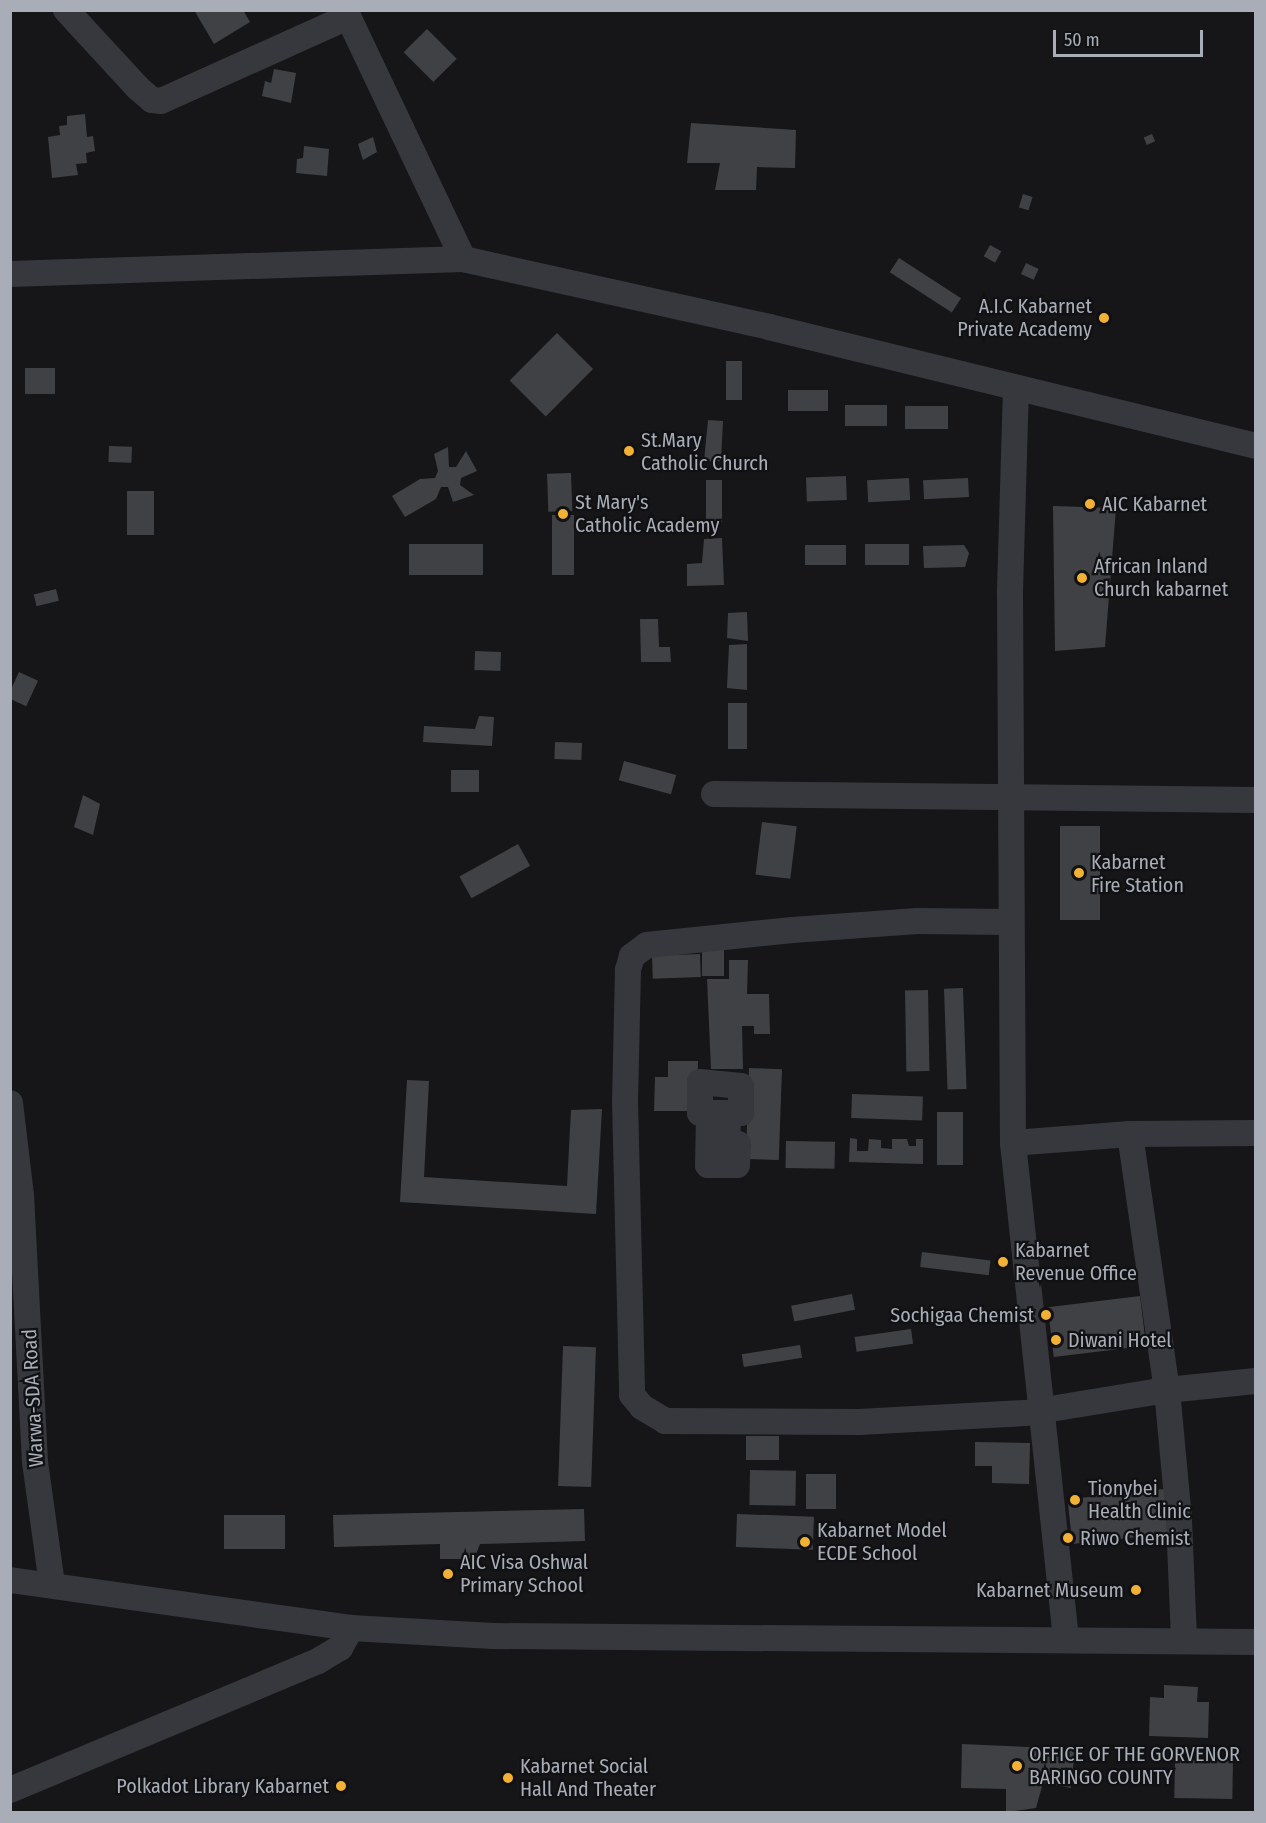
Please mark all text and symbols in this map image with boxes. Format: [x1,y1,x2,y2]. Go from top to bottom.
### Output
scale bar [1056,18,1206,56]
text: 50 m [1064,29,1100,51]
place label: A.I.C Kabarnet Private Academy [957,294,1092,341]
marker: A.I.C Kabarnet Private Academy [1097,311,1111,325]
place label: St.Mary Catholic Church [641,428,768,475]
marker: St.Mary Catholic Church [622,444,636,458]
place label: St Mary's Catholic Academy [575,490,719,537]
place label: AIC Kabarnet [1102,492,1207,516]
marker: AIC Kabarnet [1083,497,1097,511]
marker: St Mary's Catholic Academy [556,507,570,521]
place label: African Inland Church kabarnet [1094,554,1228,601]
marker: African Inland Church kabarnet [1075,571,1089,585]
place label: Kabarnet Fire Station [1091,850,1184,897]
marker: Kabarnet Fire Station [1072,866,1086,880]
place label: Kabarnet Revenue Office [1015,1238,1137,1285]
marker: Kabarnet Revenue Office [996,1255,1010,1269]
place label: Sochigaa Chemist [890,1303,1034,1327]
marker: Sochigaa Chemist [1039,1308,1053,1322]
street label: Warwa-SDA Road [17,1328,49,1468]
place label: Diwani Hotel [1068,1328,1172,1352]
marker: Diwani Hotel [1049,1333,1063,1347]
place label: Tionybei Health Clinic [1088,1476,1191,1523]
marker: Tionybei Health Clinic [1066,1491,1084,1509]
place label: Kabarnet Model ECDE School [817,1518,947,1565]
place label: Riwo Chemist [1080,1526,1190,1550]
marker: Riwo Chemist [1061,1531,1075,1545]
marker: Kabarnet Model ECDE School [798,1535,812,1549]
place label: AIC Visa Oshwal Primary School [460,1550,588,1597]
marker: AIC Visa Oshwal Primary School [441,1567,455,1581]
place label: Kabarnet Museum [976,1578,1124,1602]
marker: Kabarnet Museum [1129,1583,1143,1597]
place label: OFFICE OF THE GORVENOR BARINGO COUNTY [1029,1742,1240,1789]
place label: Kabarnet Social Hall And Theater [520,1754,656,1801]
marker: OFFICE OF THE GORVENOR BARINGO COUNTY [1010,1759,1024,1773]
marker: Kabarnet Social Hall And Theater [501,1771,515,1785]
place label: Polkadot Library Kabarnet [116,1774,329,1798]
marker: Polkadot Library Kabarnet [334,1779,348,1793]

